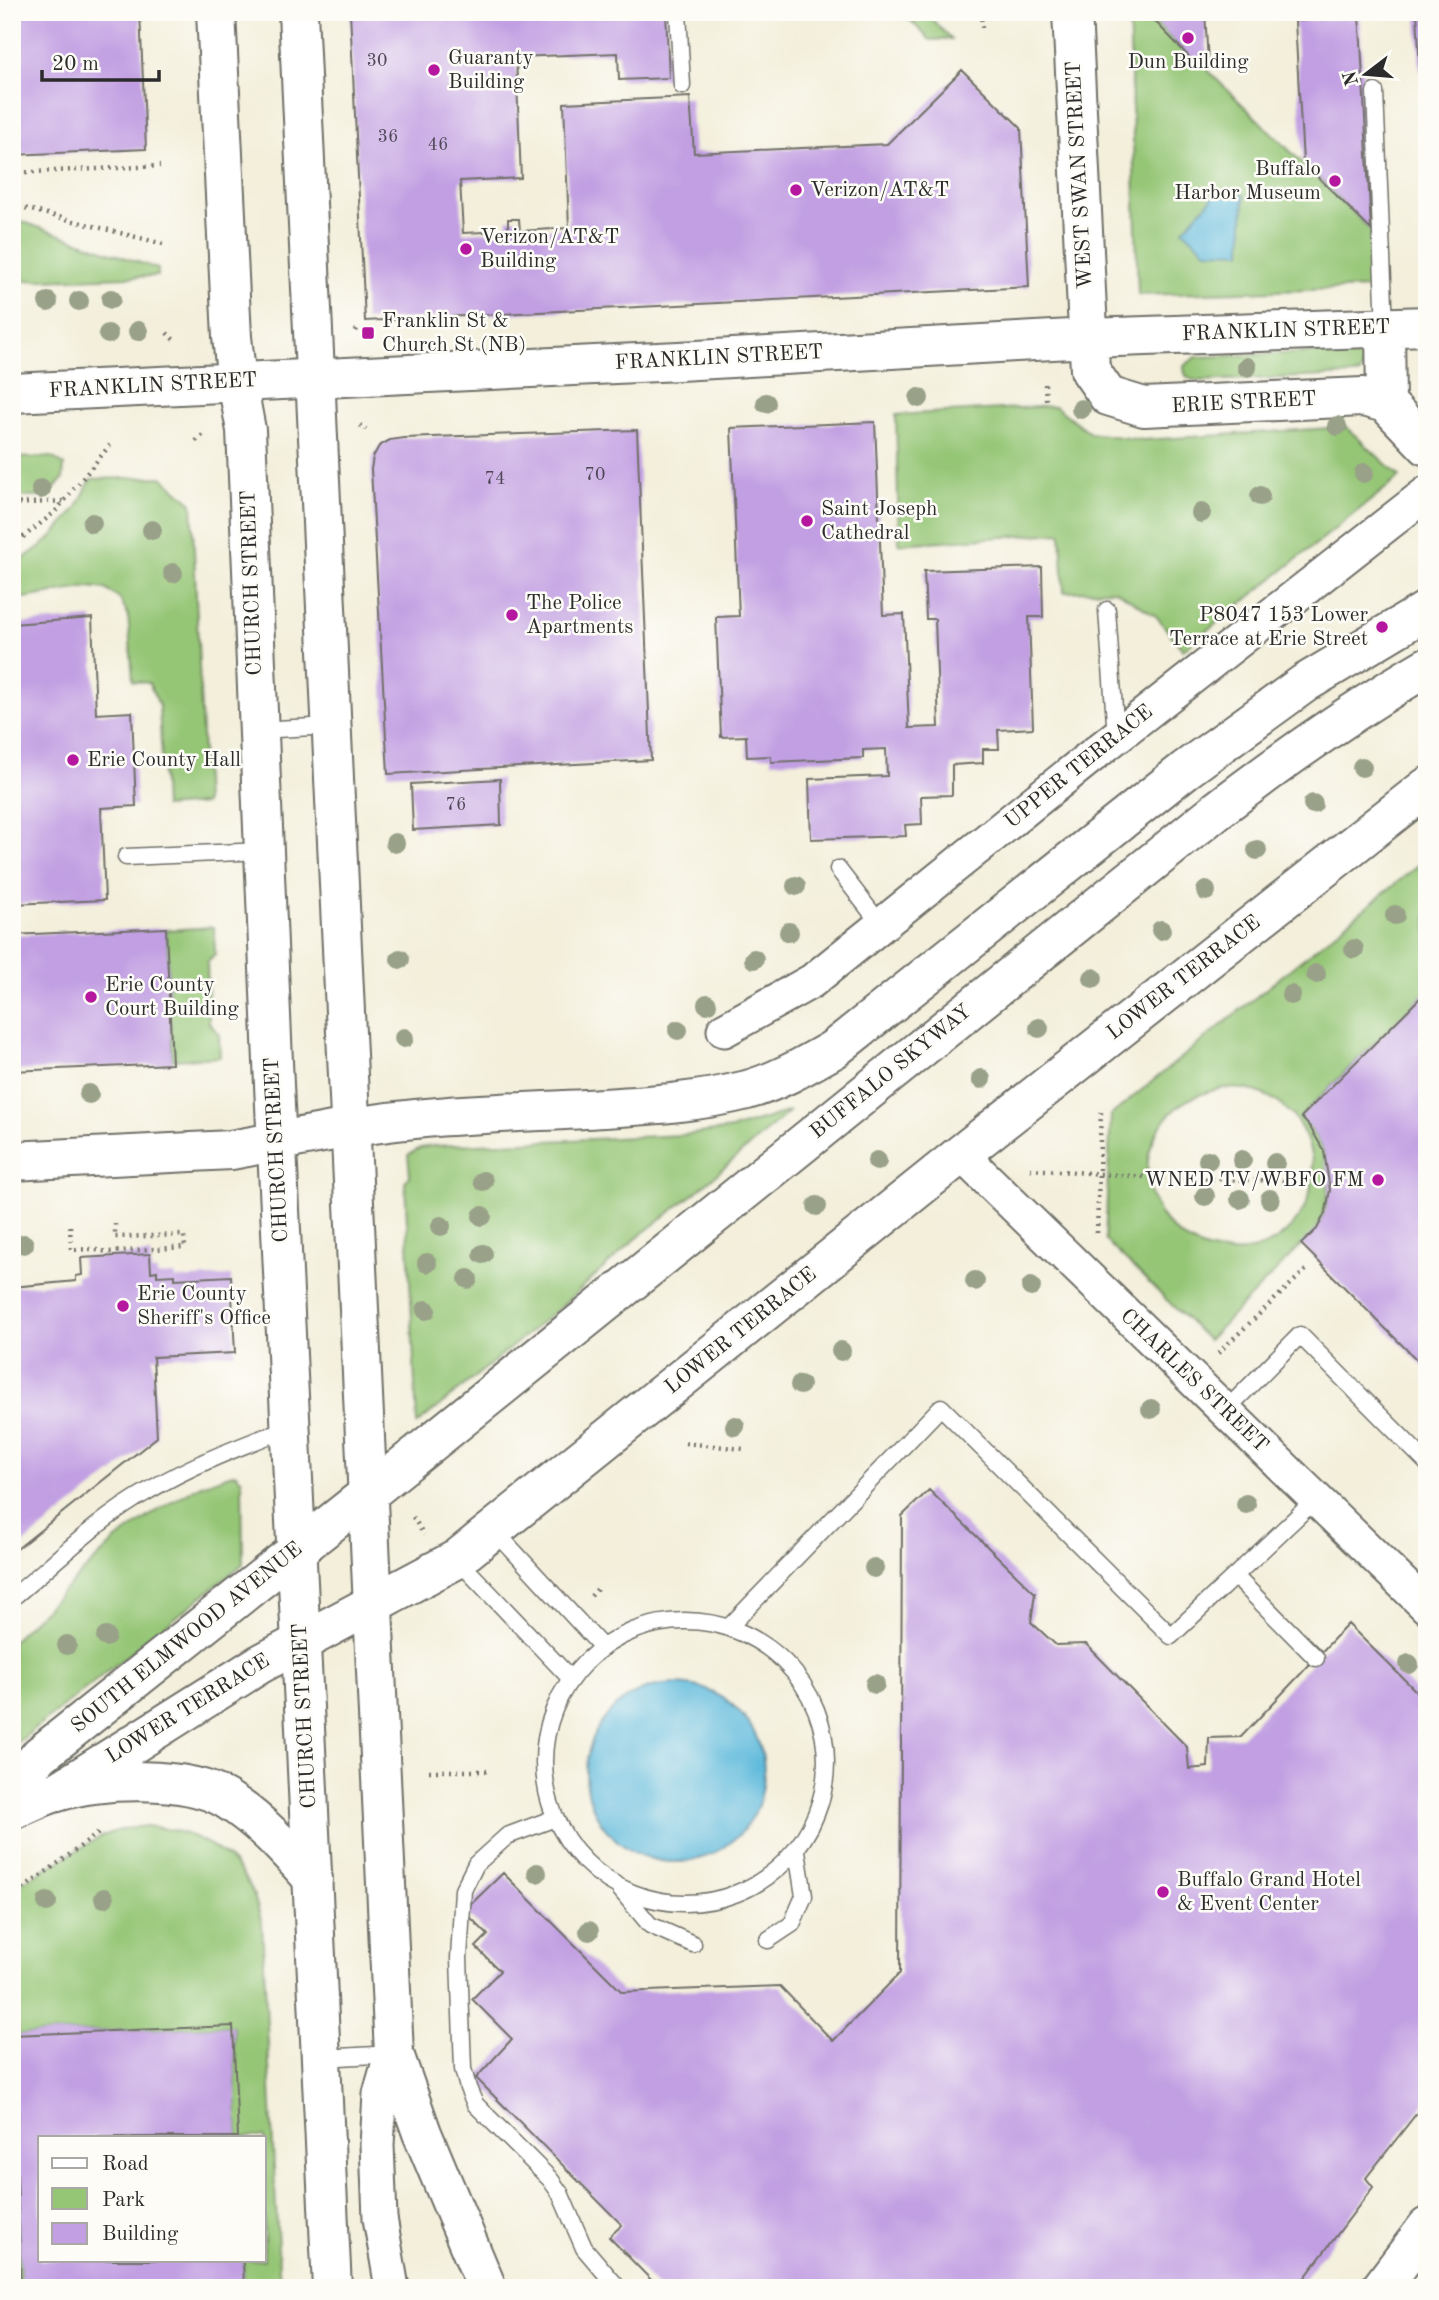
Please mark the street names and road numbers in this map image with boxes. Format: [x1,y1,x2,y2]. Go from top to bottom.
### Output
street label: WEST SWAN STREET [1064,60,1096,290]
street label: FRANKLIN STREET [1181,317,1391,345]
street label: FRANKLIN STREET [614,342,824,374]
street label: FRANKLIN STREET [48,370,258,402]
street label: ERIE STREET [1171,389,1317,417]
street label: CHURCH STREET [238,490,266,676]
street label: UPPER TERRACE [1001,701,1157,833]
street label: LOWER TERRACE [1103,912,1265,1044]
street label: BUFFALO SKYWAY [807,1001,975,1143]
street label: CHURCH STREET [262,1057,292,1243]
street label: LOWER TERRACE [661,1264,821,1398]
street label: CHARLES STREET [1116,1305,1272,1457]
street label: SOUTH ELMWOOD AVENUE [68,1539,306,1737]
street label: CHURCH STREET [290,1623,320,1809]
street label: LOWER TERRACE [103,1650,273,1768]

